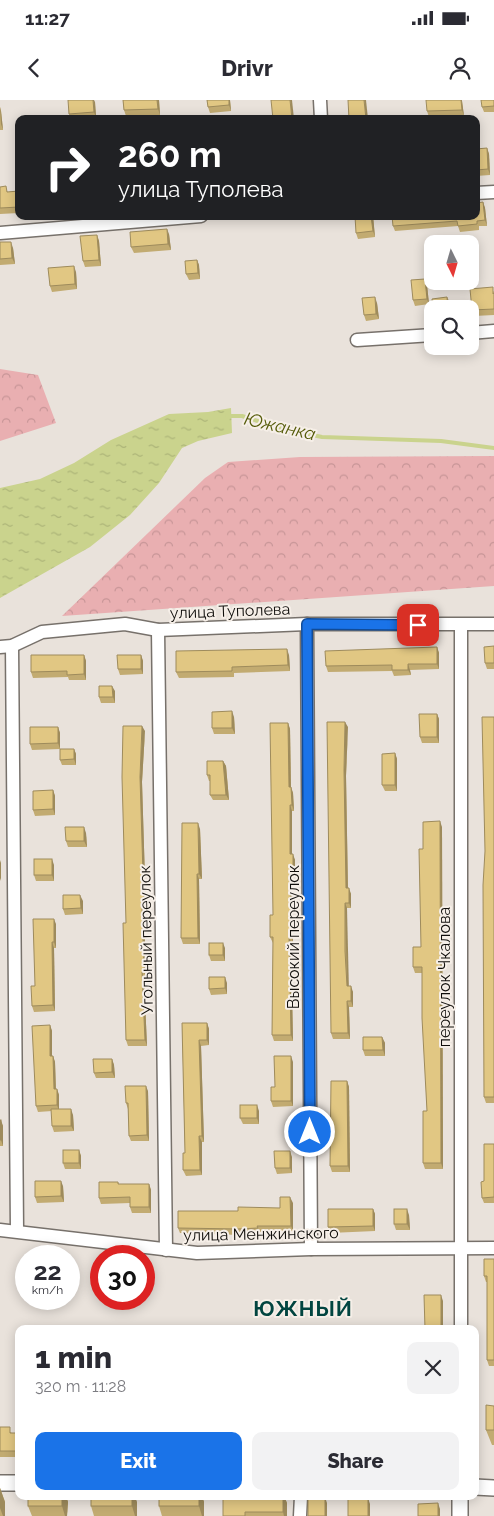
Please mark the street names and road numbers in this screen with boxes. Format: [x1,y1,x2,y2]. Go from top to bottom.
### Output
street label: улица Туполева [170,599,290,623]
street label: Угольный переулок [135,865,157,1015]
street label: Высокий переулок [284,865,303,1009]
street label: переулок Чкалова [435,907,454,1047]
street label: улица Менжинского [183,1223,339,1245]

